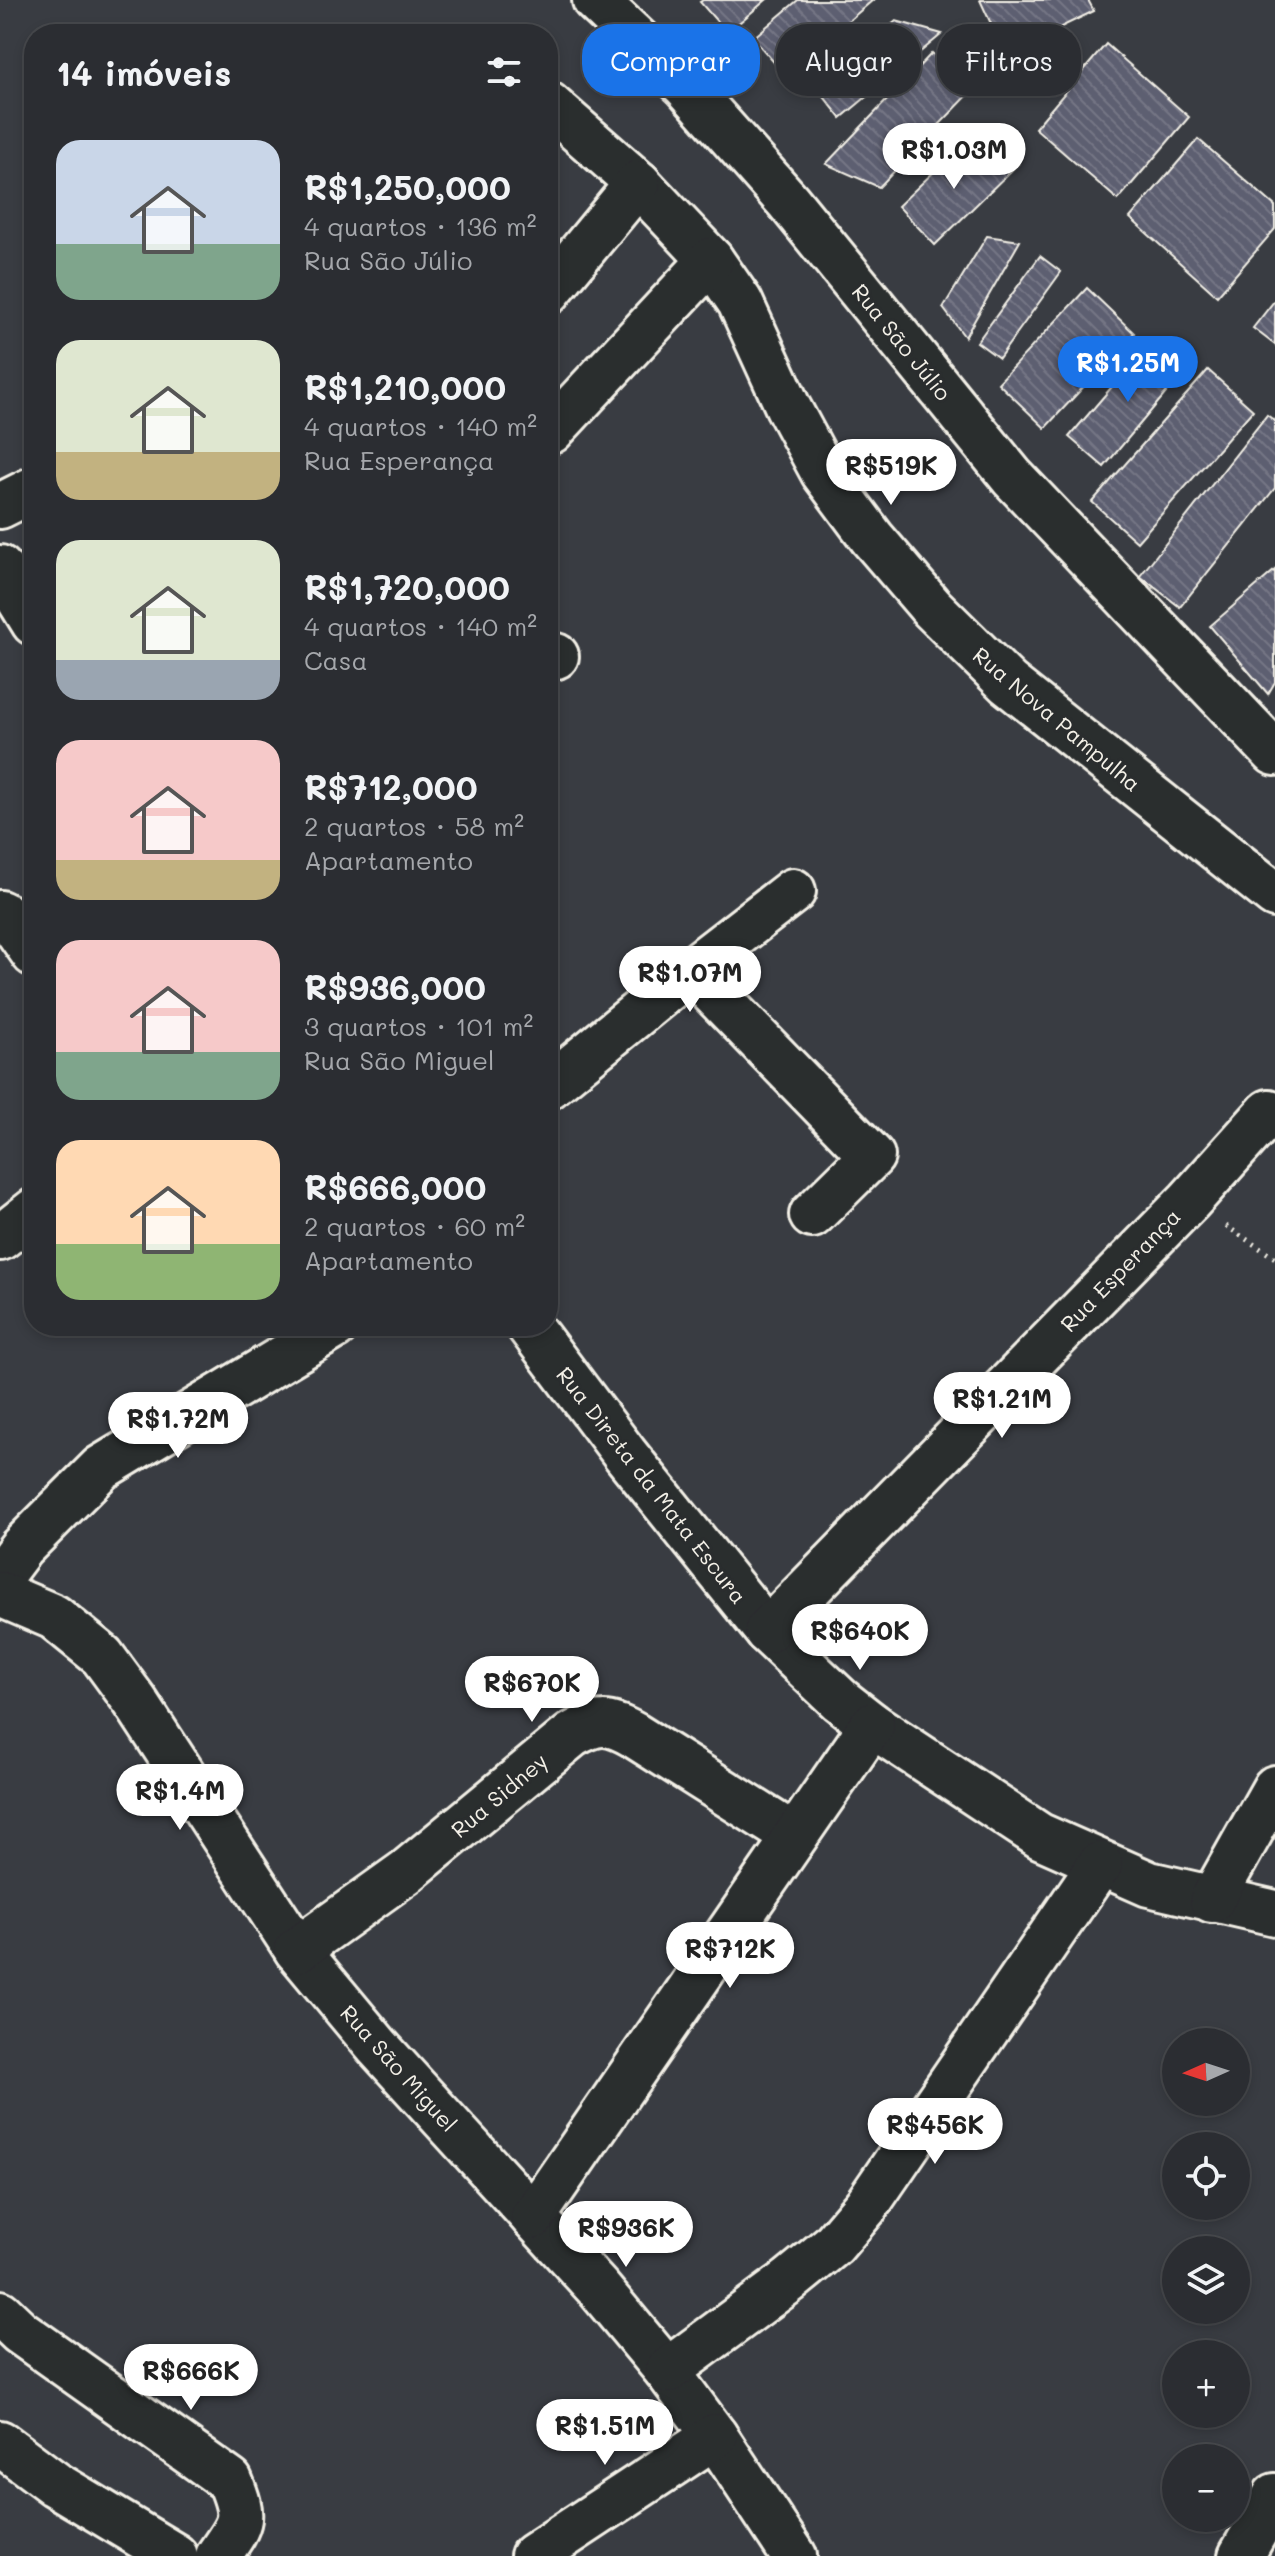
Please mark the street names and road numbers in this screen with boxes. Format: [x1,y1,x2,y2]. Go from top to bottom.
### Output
street label: Rua São Júlio [846,278,958,406]
street label: Rua Nova Pampulha [967,640,1147,798]
street label: Rua Esperança [1054,1202,1186,1338]
street label: Rua Direta da Mata Escura [550,1361,754,1609]
street label: Rua Sidney [445,1746,553,1844]
street label: Rua São Miguel [334,1998,464,2138]

